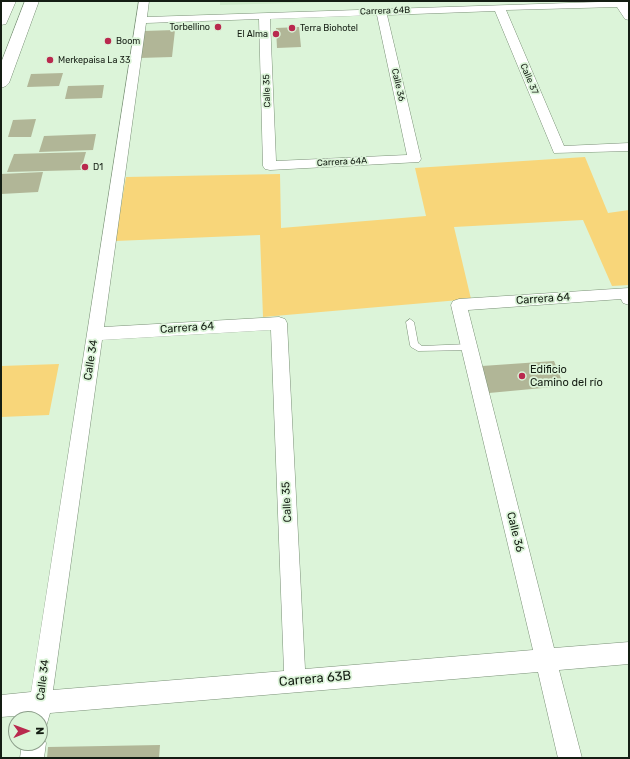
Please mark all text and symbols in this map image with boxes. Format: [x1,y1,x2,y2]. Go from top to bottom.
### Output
street label: Carrera 64B [360,5,410,17]
place label: Torbellino [169,22,210,32]
marker: Torbellino [213,22,223,32]
marker: Terra Biohotel [287,23,297,33]
place label: Terra Biohotel [300,23,358,33]
place label: El Alma [237,29,268,39]
marker: El Alma [271,29,281,39]
marker: Boom [103,36,113,46]
place label: Boom [116,36,140,46]
marker: Merkepaisa La 33 [45,55,55,65]
place label: Merkepaisa La 33 [58,55,130,65]
street label: Calle 37 [518,62,540,96]
street label: Calle 36 [389,68,407,102]
street label: Calle 35 [261,74,273,108]
street label: Carrera 64A [317,155,367,169]
marker: D1 [80,162,90,172]
place label: D1 [93,162,103,172]
street label: Carrera 64 [516,291,570,307]
street label: Carrera 64 [160,320,214,336]
street label: Calle 34 [81,339,101,381]
place label: Edificio Camino del río [530,363,603,389]
marker: Edificio Camino del río [517,371,527,381]
street label: Calle 35 [279,481,295,523]
street label: Calle 36 [504,511,526,553]
street label: Calle 34 [34,659,52,701]
street label: Carrera 63B [278,668,352,690]
north arrow [8,711,48,751]
text: N [33,727,46,735]

